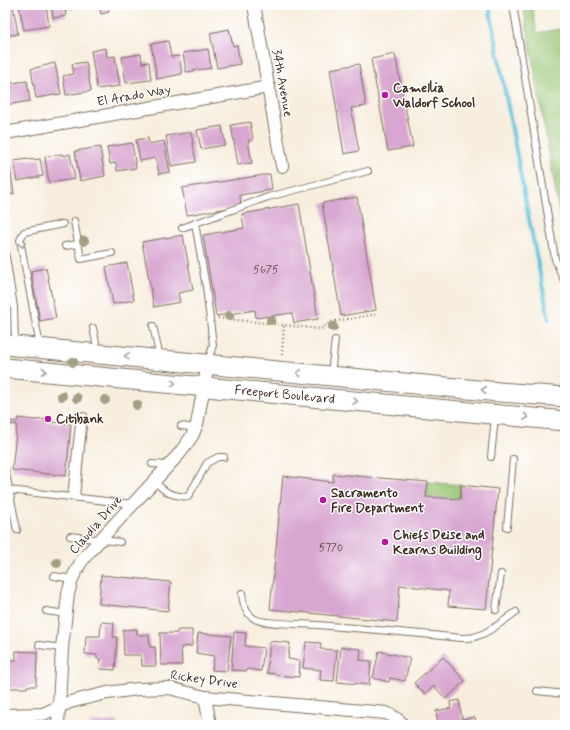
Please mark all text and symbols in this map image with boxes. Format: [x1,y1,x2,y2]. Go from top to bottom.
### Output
street label: 34th Avenue [268,48,296,118]
place label: Camellia Waldorf School [392,80,475,112]
street label: El Arado Way [96,81,173,111]
marker: Camellia Waldorf School [380,90,390,100]
one-way arrow [17,241,26,248]
house number: 5675 [253,263,279,277]
one-way arrow [124,352,130,361]
one-way arrow [41,367,47,376]
one-way arrow [296,368,302,377]
one-way arrow [170,379,176,388]
street label: Freeport Boulevard [234,381,336,408]
one-way arrow [481,386,487,395]
one-way arrow [352,396,358,405]
place label: Citibank [56,411,104,428]
one-way arrow [523,413,529,422]
marker: Citibank [43,414,53,424]
place label: Sacramento Fire Department [331,485,425,517]
street label: Claudia Drive [66,492,126,558]
marker: Sacramento Fire Department [318,495,328,505]
place label: Chiefs Deise and Kearns Building [393,527,485,561]
marker: Chiefs Deise and Kearns Building [380,537,390,547]
house number: 5770 [319,541,343,555]
street label: Rickey Drive [169,667,239,693]

